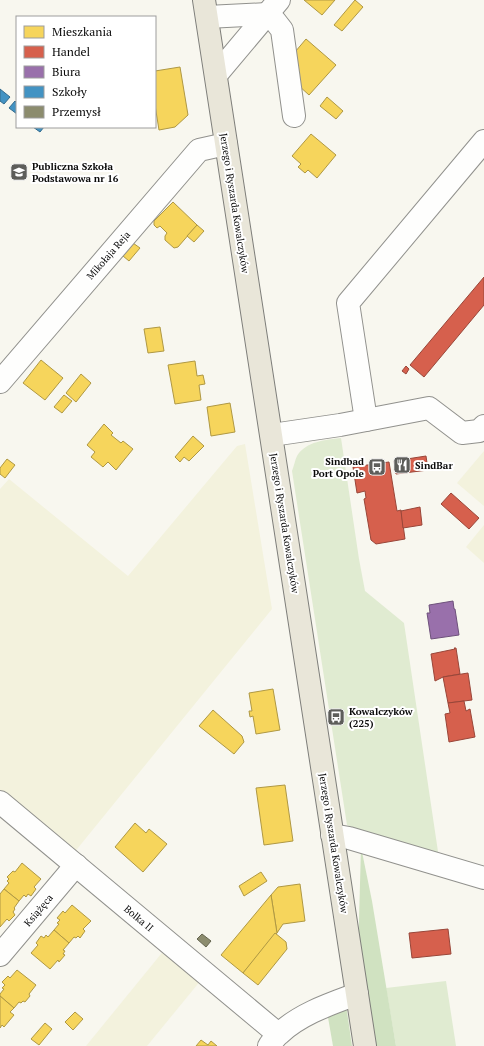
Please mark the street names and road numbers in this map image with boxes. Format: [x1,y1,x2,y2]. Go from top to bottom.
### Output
street label: Jerzego i Ryszarda Kowalczyków [217,132,252,275]
street label: Mikołaja Reja [84,228,133,282]
street label: Jerzego i Ryszarda Kowalczyków [267,452,302,595]
street label: Jerzego i Ryszarda Kowalczyków [316,772,351,915]
street label: Książęca [21,891,56,929]
street label: Bolka II [121,902,156,935]

